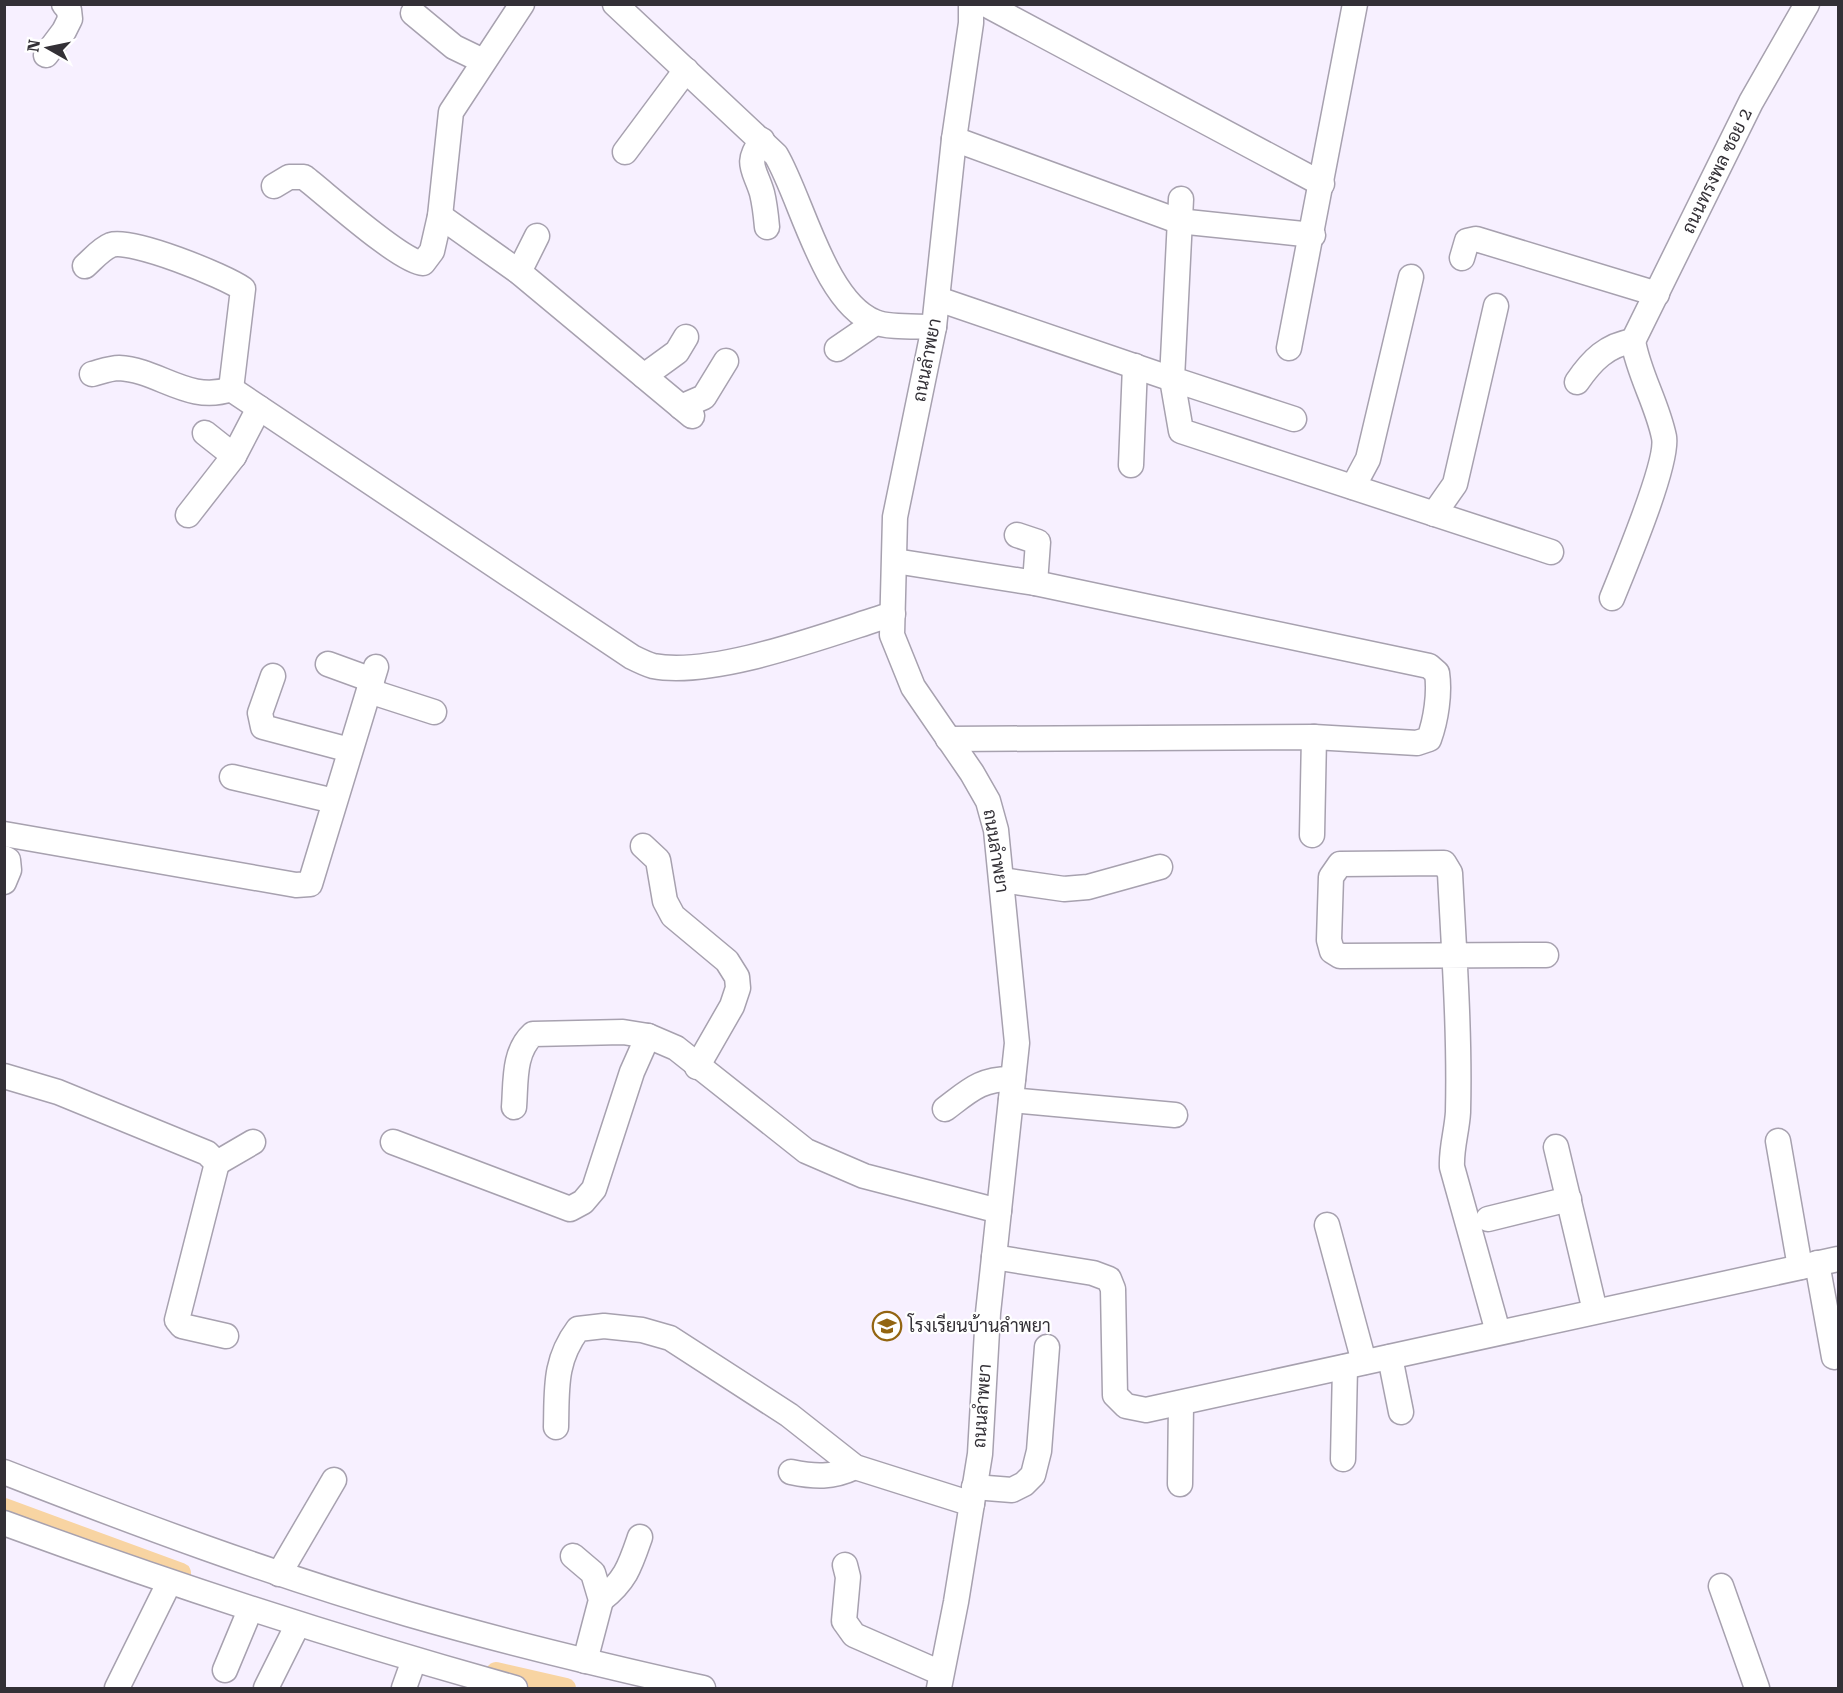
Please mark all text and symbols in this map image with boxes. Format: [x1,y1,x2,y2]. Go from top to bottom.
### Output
north arrow [18,18,78,78]
text: N [23,38,44,53]
street label: ถนนทรงพล ซอย 2 [1677,105,1756,237]
street label: ถนนลำพยา [908,316,945,403]
street label: ถนนลำพยา [980,808,1013,894]
school or university icon: โรงเรียนบ้านลำพยา [871,1310,903,1342]
place label: โรงเรียนบ้านลำพยา [907,1313,1051,1336]
street label: ถนนลำพยา [968,1363,995,1449]

